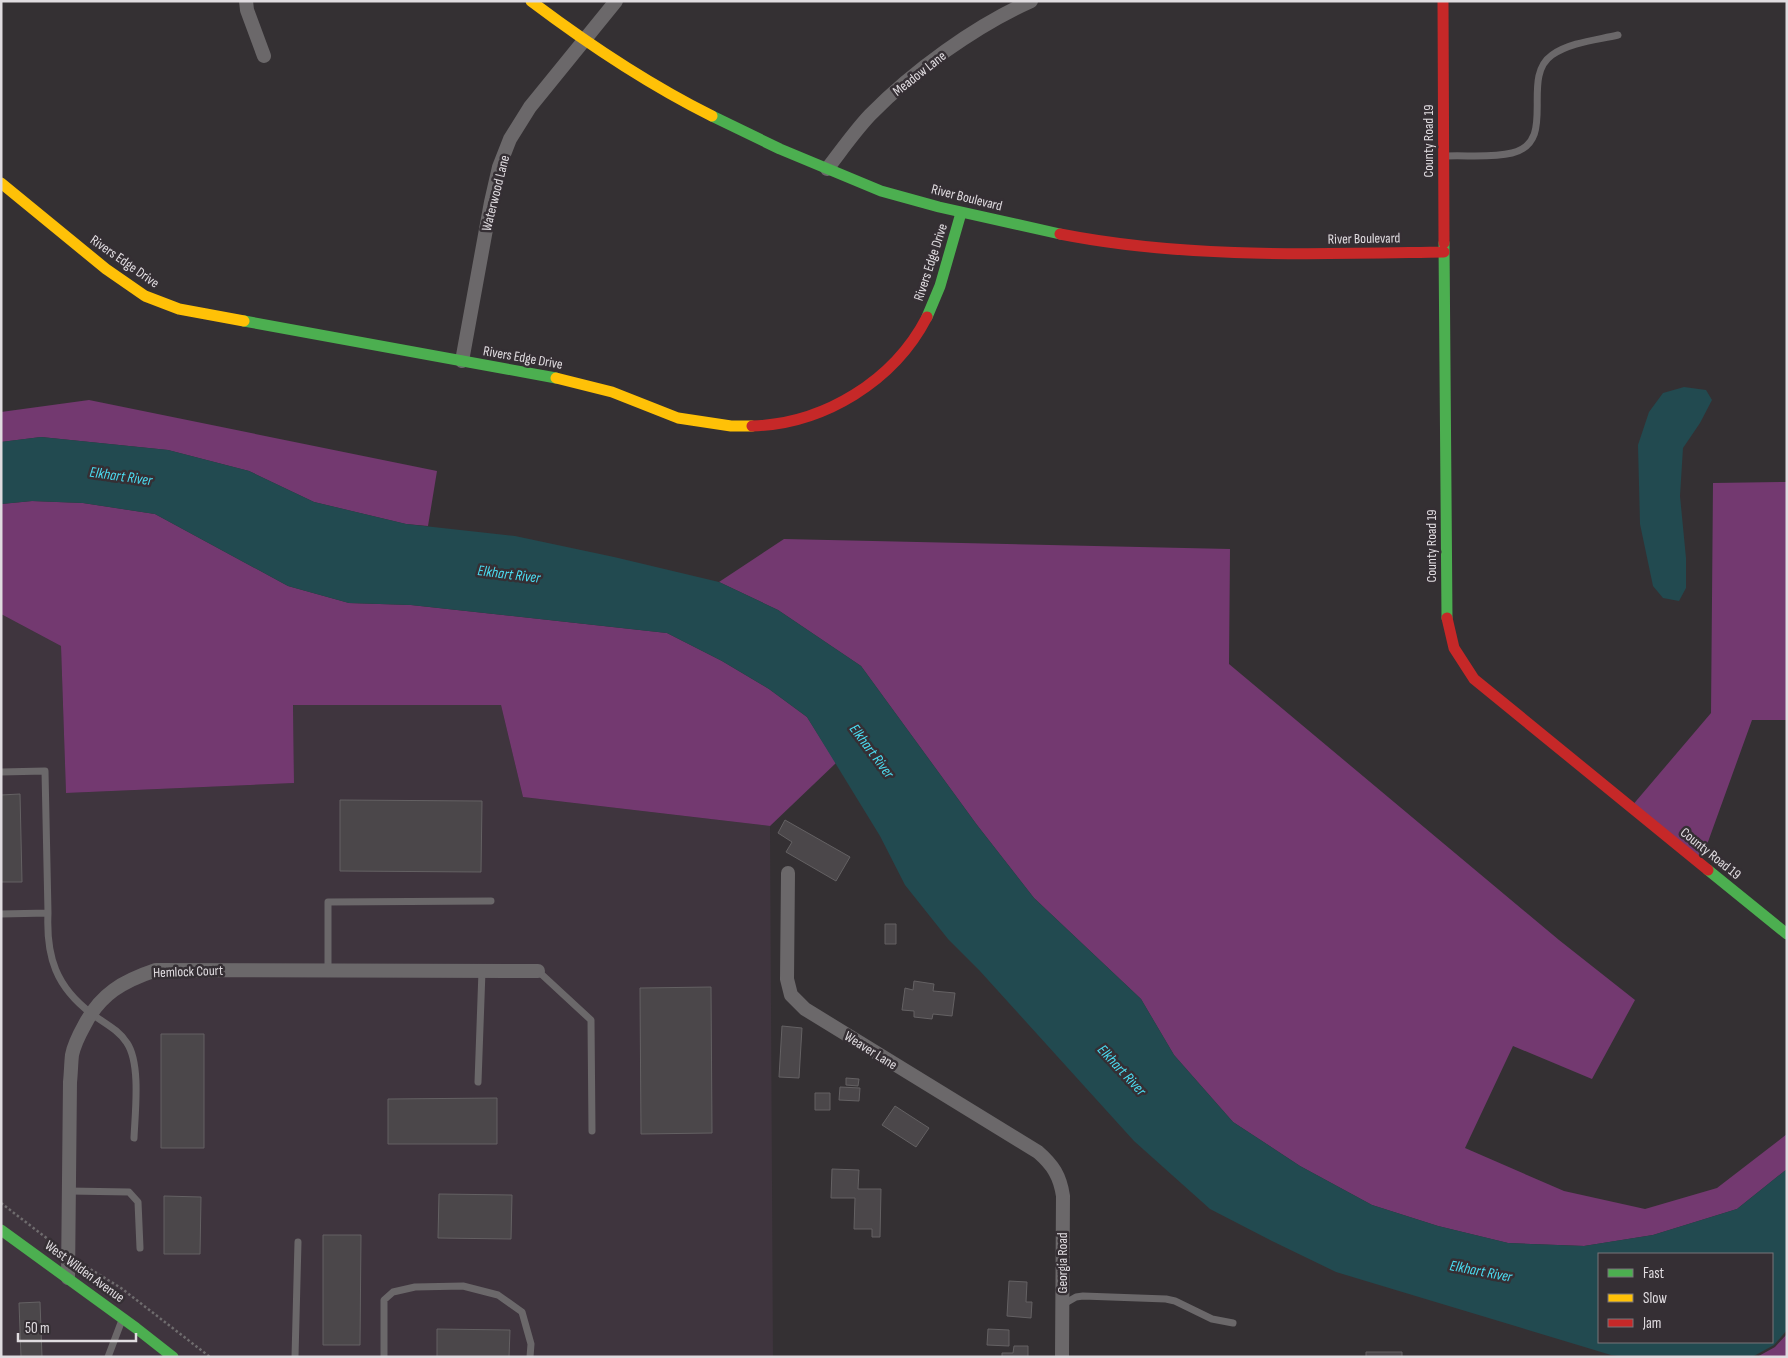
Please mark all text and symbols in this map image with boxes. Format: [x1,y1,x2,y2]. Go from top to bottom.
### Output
street label: Meadow Lane [889,47,949,100]
street label: County Road 19 [1420,105,1437,178]
street label: Waterwood Lane [478,153,513,233]
street label: River Boulevard [930,180,1004,215]
street label: Rivers Edge Drive [910,221,951,303]
street label: River Boulevard [1328,229,1401,248]
street label: Rivers Edge Drive [87,231,163,291]
street label: Rivers Edge Drive [482,342,564,373]
water label: Elkhart River [88,463,154,490]
street label: County Road 19 [1423,510,1440,583]
water label: Elkhart River [476,561,542,588]
water label: Elkhart River [845,720,899,783]
street label: County Road 19 [1677,824,1744,883]
street label: Hemlock Court [153,962,223,981]
street label: Weaver Lane [841,1028,900,1073]
water label: Elkhart River [1093,1041,1151,1100]
street label: Georgia Road [1054,1232,1071,1294]
street label: West Wilden Avenue [42,1237,128,1306]
legend [1598,1253,1773,1343]
water label: Elkhart River [1448,1256,1514,1287]
text: Fast [1643,1264,1665,1283]
text: Slow [1643,1289,1667,1308]
scale bar [18,1310,135,1342]
text: Jam [1642,1314,1661,1333]
text: 50 m [25,1319,50,1338]

